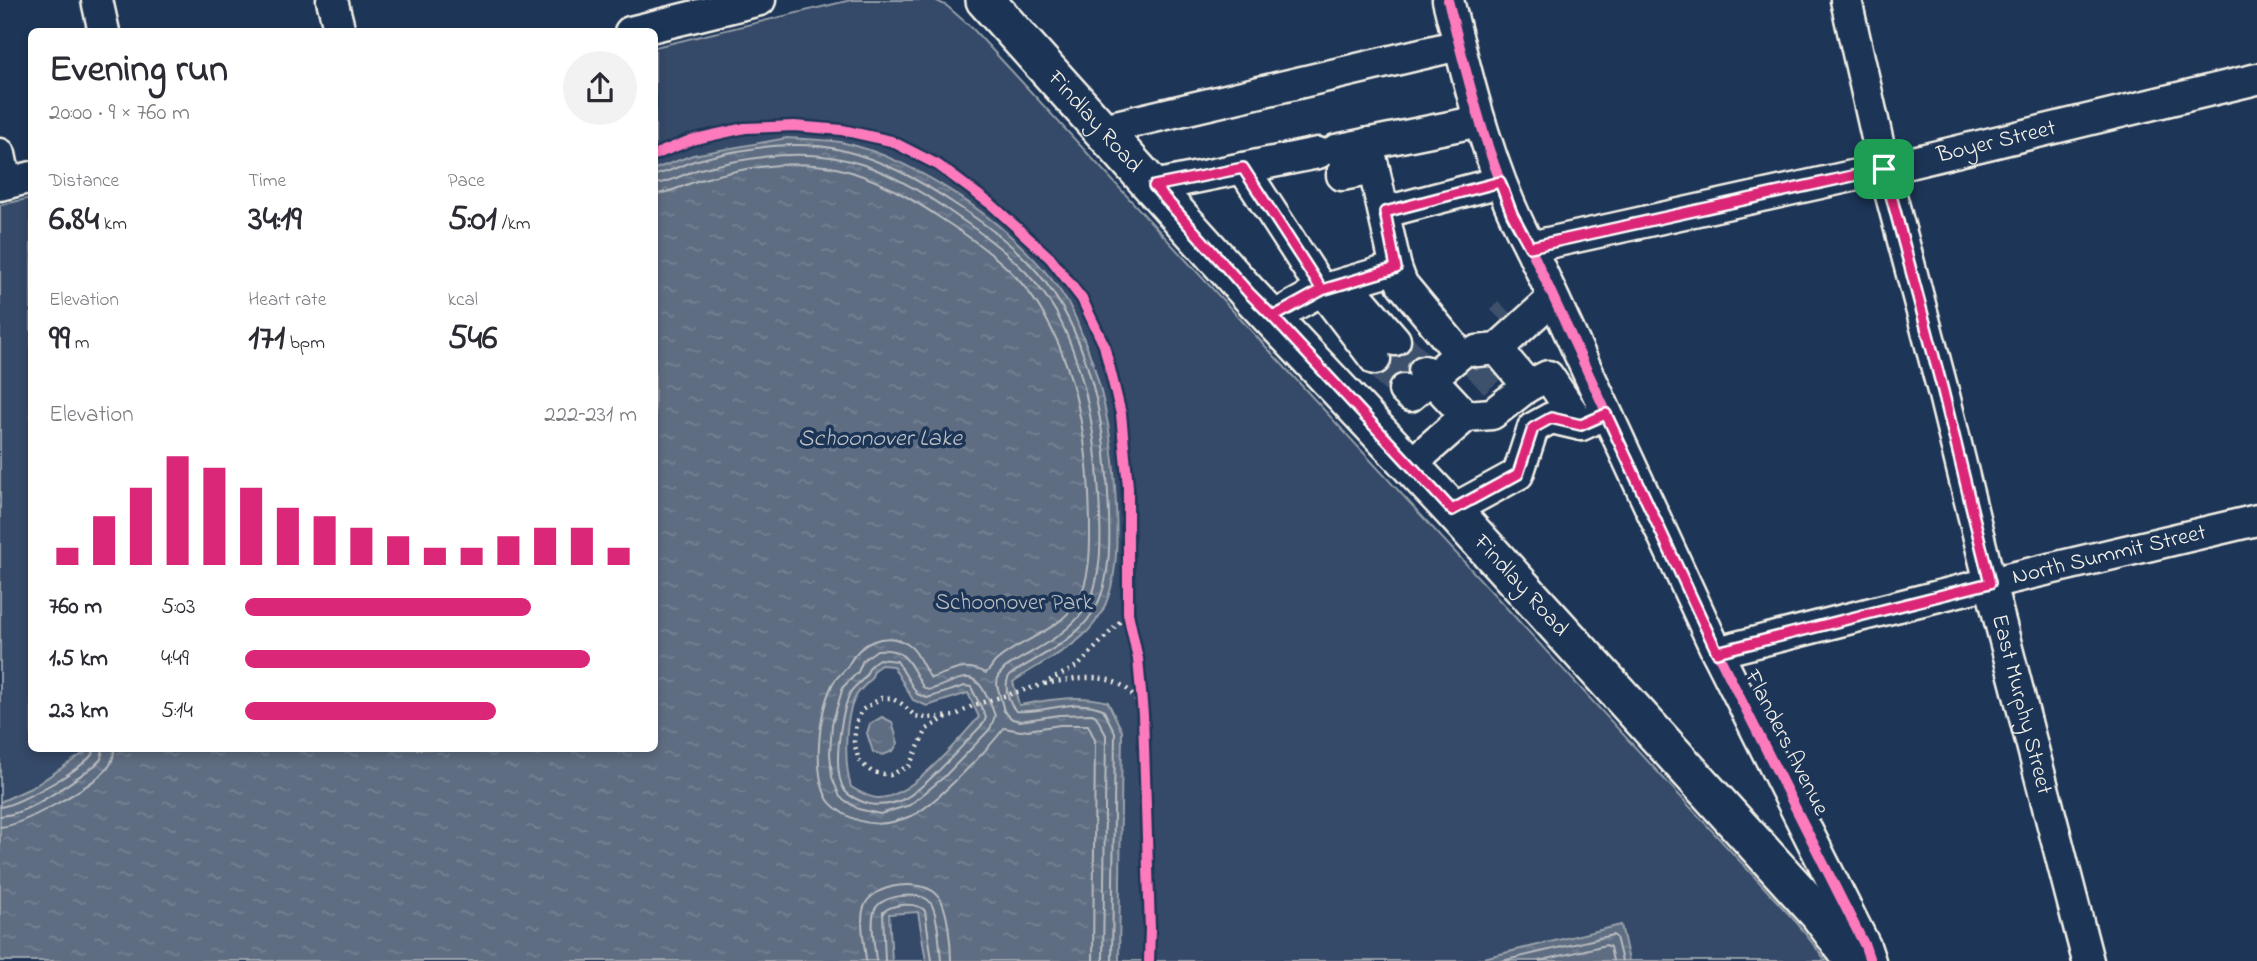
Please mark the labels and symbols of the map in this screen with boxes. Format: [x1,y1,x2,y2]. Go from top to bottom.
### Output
street label: Findlay Road [1039,63,1150,181]
street label: Boyer Street [1932,112,2059,172]
pin [1854,139,1914,199]
water label: Schoonover Lake [798,422,963,457]
street label: North Summit Street [2009,516,2210,594]
street label: Findlay Road [1465,527,1576,644]
park label: Schoonover Park [935,587,1094,620]
street label: East Murphy Street [1982,611,2061,798]
street label: Flanders Avenue [1735,664,1837,822]

